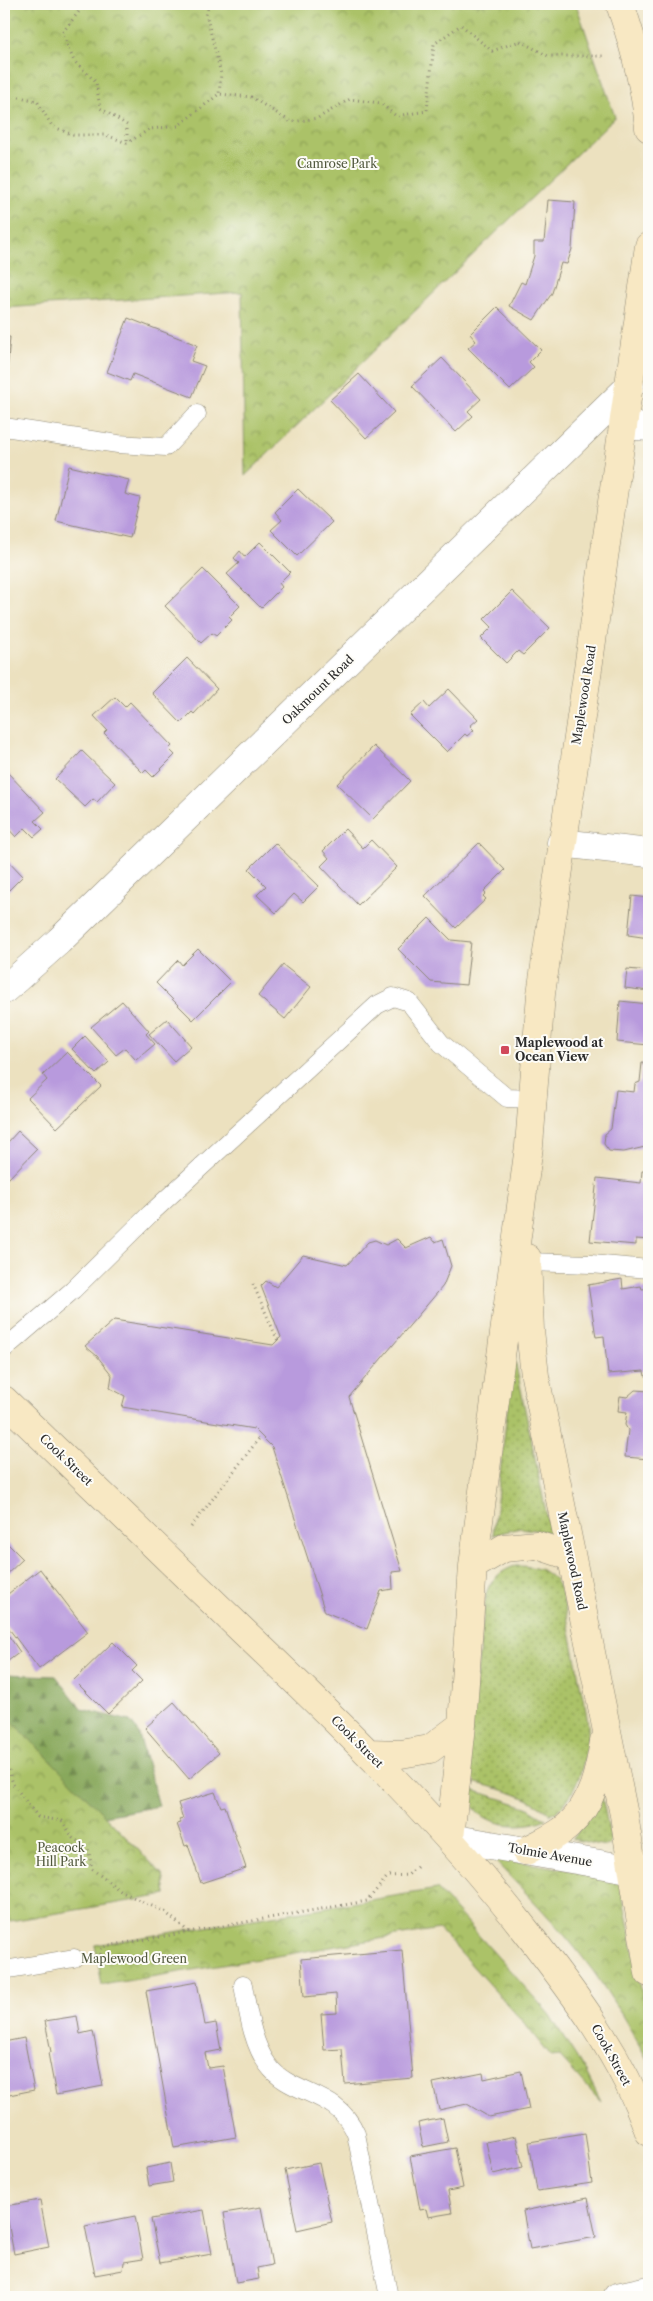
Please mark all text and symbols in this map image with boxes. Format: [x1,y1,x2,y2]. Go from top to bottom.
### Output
park label: Camrose Park [297,156,378,171]
street label: Maplewood Road [568,644,599,746]
street label: Oakmount Road [279,651,357,728]
place label: Maplewood at Ocean View [515,1035,603,1064]
marker: Maplewood at Ocean View [499,1044,511,1056]
street label: Cook Street [37,1431,97,1489]
street label: Maplewood Road [555,1510,590,1612]
street label: Cook Street [328,1712,387,1771]
park label: Peacock Hill Park [36,1840,87,1869]
street label: Tolmie Avenue [507,1840,594,1869]
park label: Maplewood Green [81,1951,188,1966]
street label: Cook Street [588,2021,635,2089]

